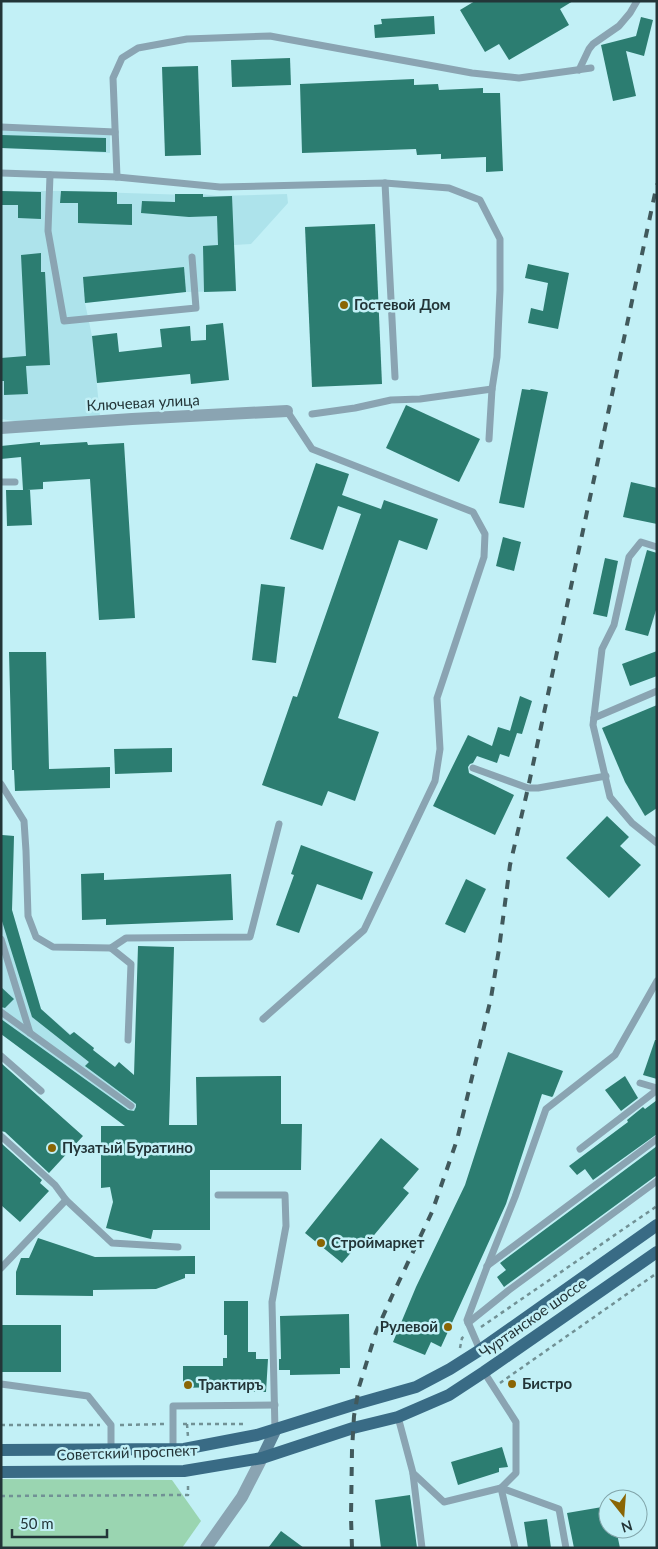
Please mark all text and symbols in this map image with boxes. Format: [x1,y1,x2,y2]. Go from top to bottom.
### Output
place label: Гостевой Дом [354,295,451,313]
marker: Гостевой Дом [338,299,350,311]
street label: Ключевая улица [86,390,200,414]
place label: Пузатый Буратино [62,1138,193,1156]
marker: Пузатый Буратино [46,1142,58,1154]
place label: Строймаркет [331,1233,425,1251]
marker: Строймаркет [315,1237,327,1249]
street label: Чуртанское шоссе [475,1273,590,1361]
place label: Рулевой [380,1317,438,1335]
marker: Рулевой [442,1321,454,1333]
place label: Бистро [522,1374,573,1392]
place label: Трактиръ [198,1375,264,1393]
marker: Бистро [506,1378,518,1390]
marker: Трактиръ [182,1379,194,1391]
street label: Советский проспект [56,1441,198,1463]
north arrow [598,1489,648,1539]
scale bar [12,1506,108,1538]
text: 50 m [20,1514,54,1532]
text: N [619,1517,635,1537]

